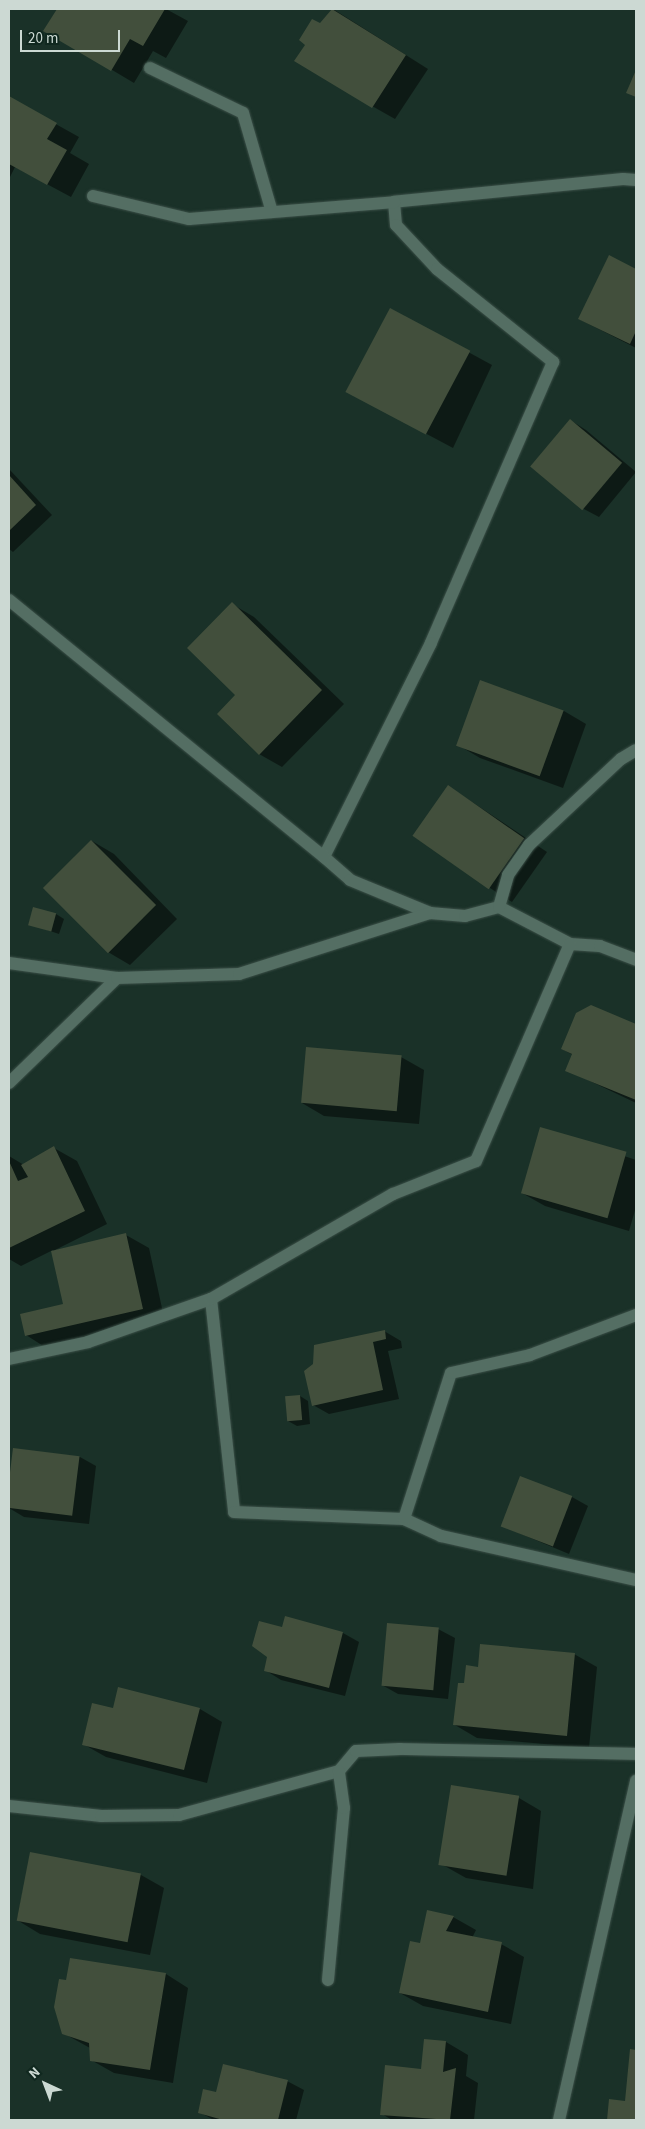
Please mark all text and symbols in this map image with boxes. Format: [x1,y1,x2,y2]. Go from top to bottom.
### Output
scale bar [22,20,122,52]
text: 20 m [28,28,58,49]
north arrow [20,2059,70,2109]
text: N [25,2063,45,2084]

